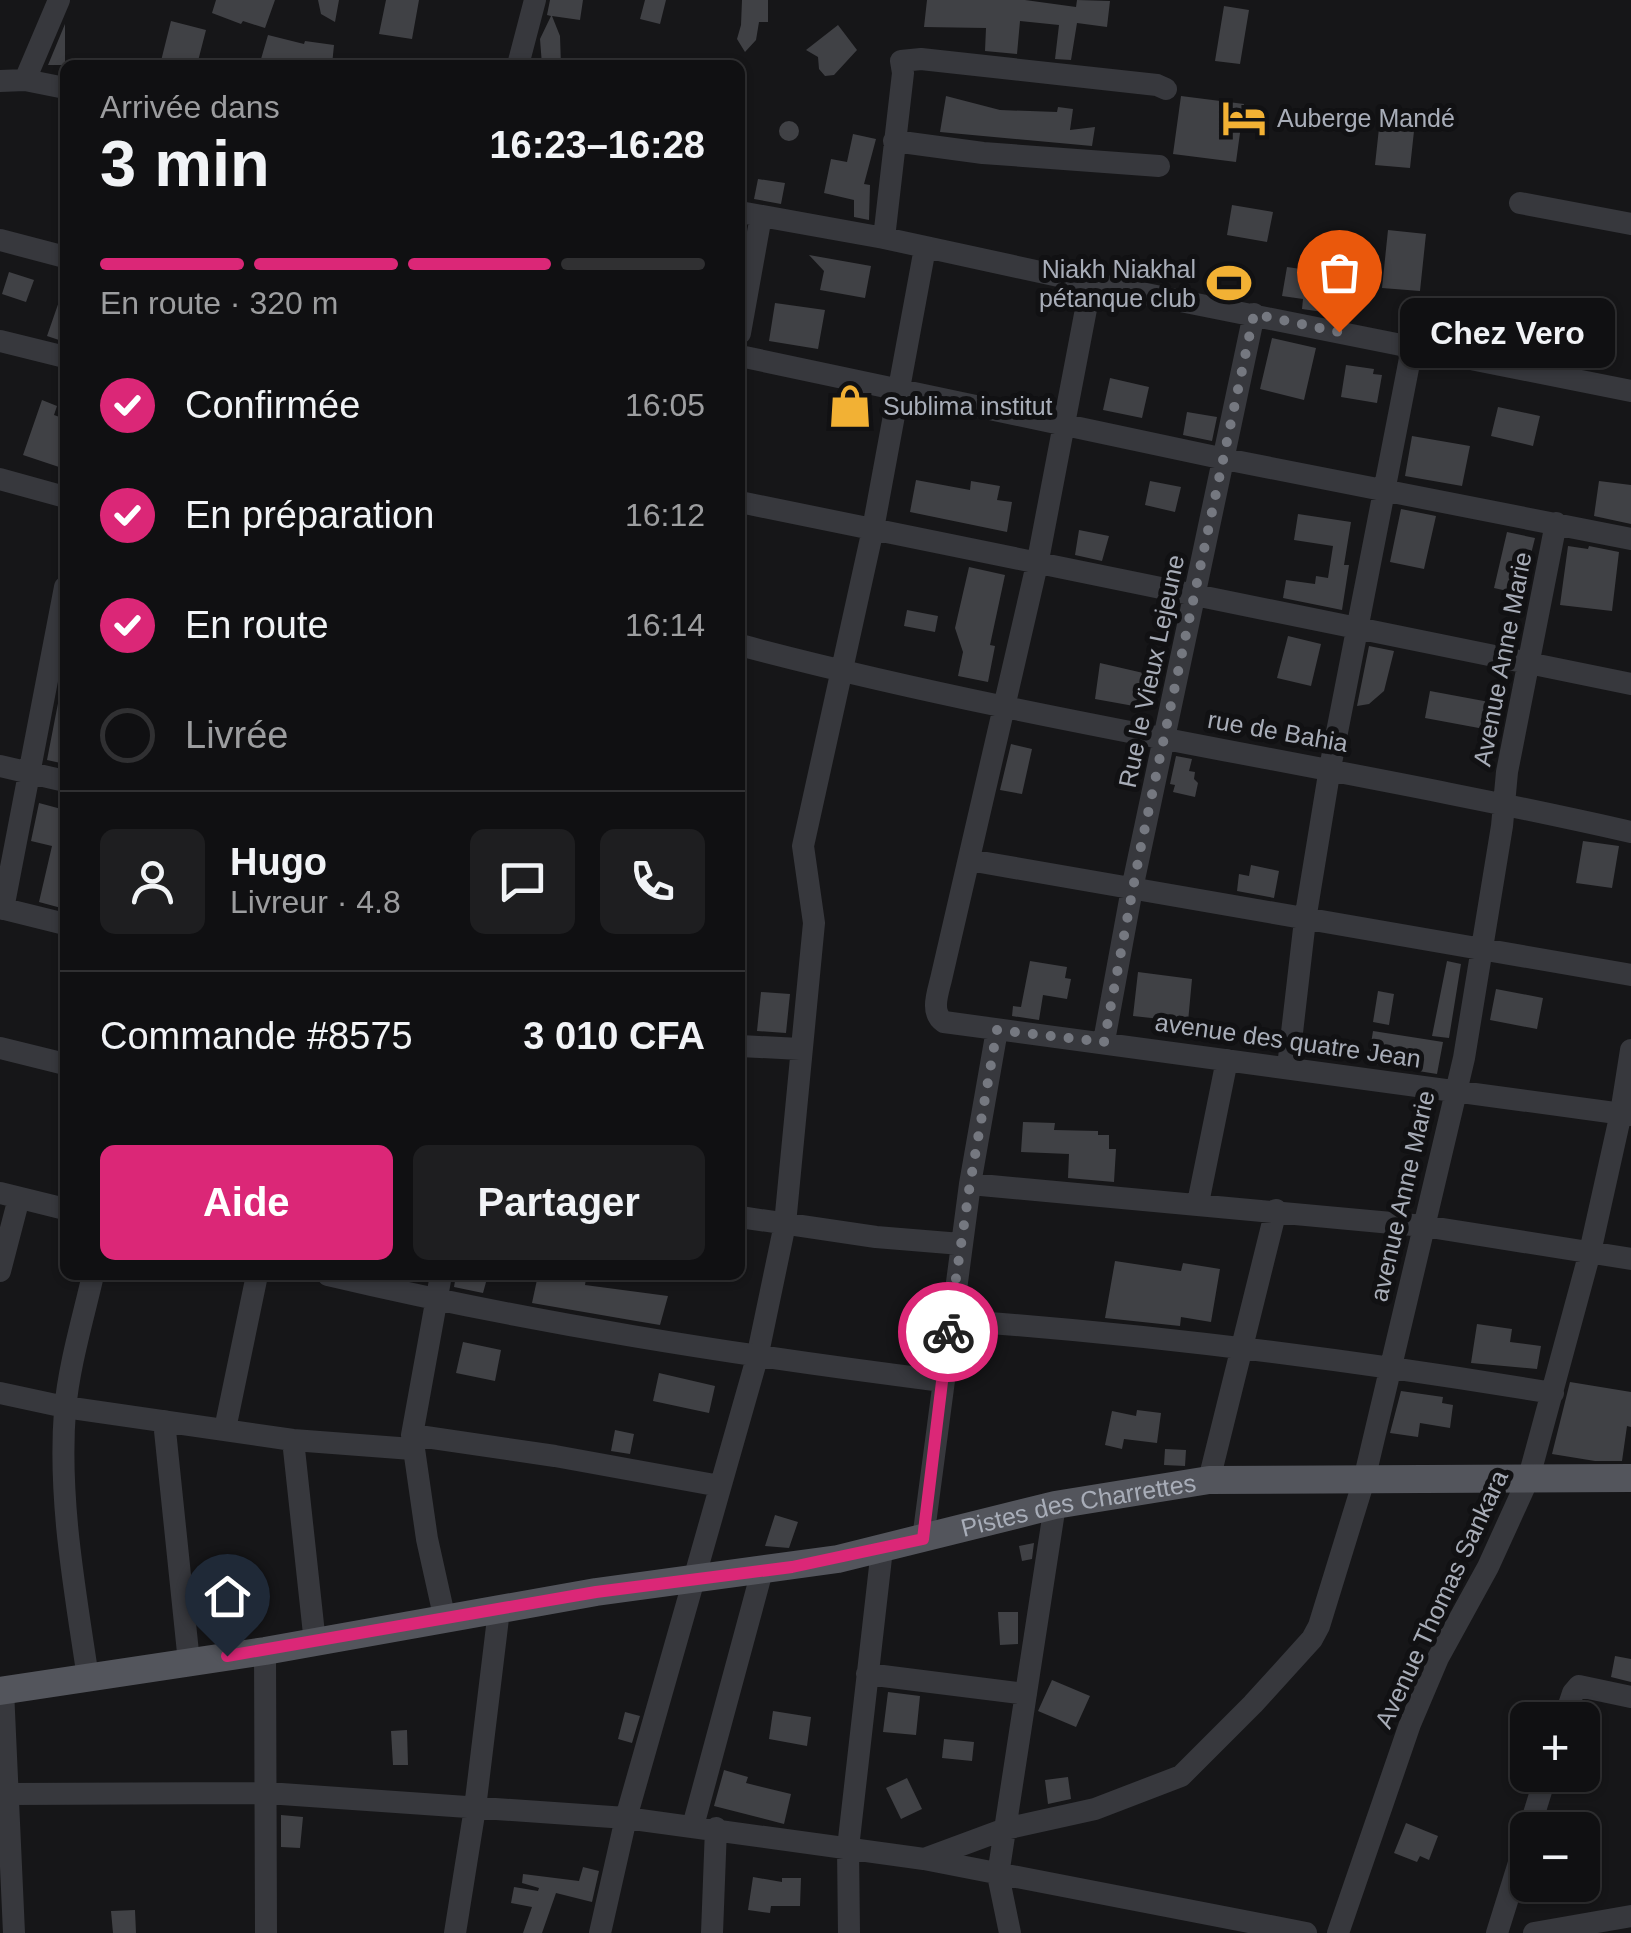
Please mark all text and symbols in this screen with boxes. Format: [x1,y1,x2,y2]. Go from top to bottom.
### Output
text: Arrivée dans [100,89,280,125]
hotel icon: Auberge Mandé [1220,94,1268,142]
place label: Auberge Mandé [1277,104,1455,132]
text: 16:23–16:28 [489,124,705,166]
text: 3 min [100,127,270,200]
pin [1297,230,1382,333]
icon: bag [1312,245,1367,300]
place label: Niakh Niakhal pétanque club [1039,255,1196,312]
sports icon: Niakh Niakhal pétanque club [1205,259,1253,307]
text: En route · 320 m [100,285,338,321]
callout: Chez Vero [1399,297,1614,367]
text: Chez Vero [1430,315,1585,351]
icon: check [100,378,155,433]
shop icon: Sublima institut [826,382,874,430]
text: Confirmée [185,384,360,426]
text: 16:05 [625,387,705,423]
place label: Sublima institut [883,392,1053,420]
icon: check [100,488,155,543]
text: En préparation [185,494,434,536]
text: 16:12 [625,497,705,533]
street label: Avenue Anne Marie [1467,549,1537,769]
street label: Rue le Vieux Lejeune [1113,552,1189,790]
icon: check [100,598,155,653]
text: En route [185,604,329,646]
text: 16:14 [625,607,705,643]
street label: rue de Bahia [1206,705,1350,757]
text: Livrée [185,714,289,756]
button: person [100,829,205,934]
button: chat [470,829,575,934]
button: phone [600,829,705,934]
text: Hugo [230,841,327,883]
text: Livreur · 4.8 [230,884,401,920]
street label: avenue des quatre Jean [1153,1007,1423,1073]
text: Commande #8575 [100,1015,413,1057]
text: 3 010 CFA [523,1015,705,1057]
street label: avenue Anne Marie [1364,1088,1440,1304]
button: Aide [100,1145,393,1260]
button: Partager [413,1145,705,1260]
courier [898,1282,998,1382]
icon: bike [921,1305,976,1360]
street label: Avenue Thomas Sankara [1369,1466,1513,1732]
street label: Pistes des Charrettes [958,1468,1198,1542]
pin [185,1554,270,1657]
icon: home [200,1569,255,1624]
map controls [1510,1702,1600,1902]
button: + [1510,1702,1600,1792]
button: − [1510,1812,1600,1902]

